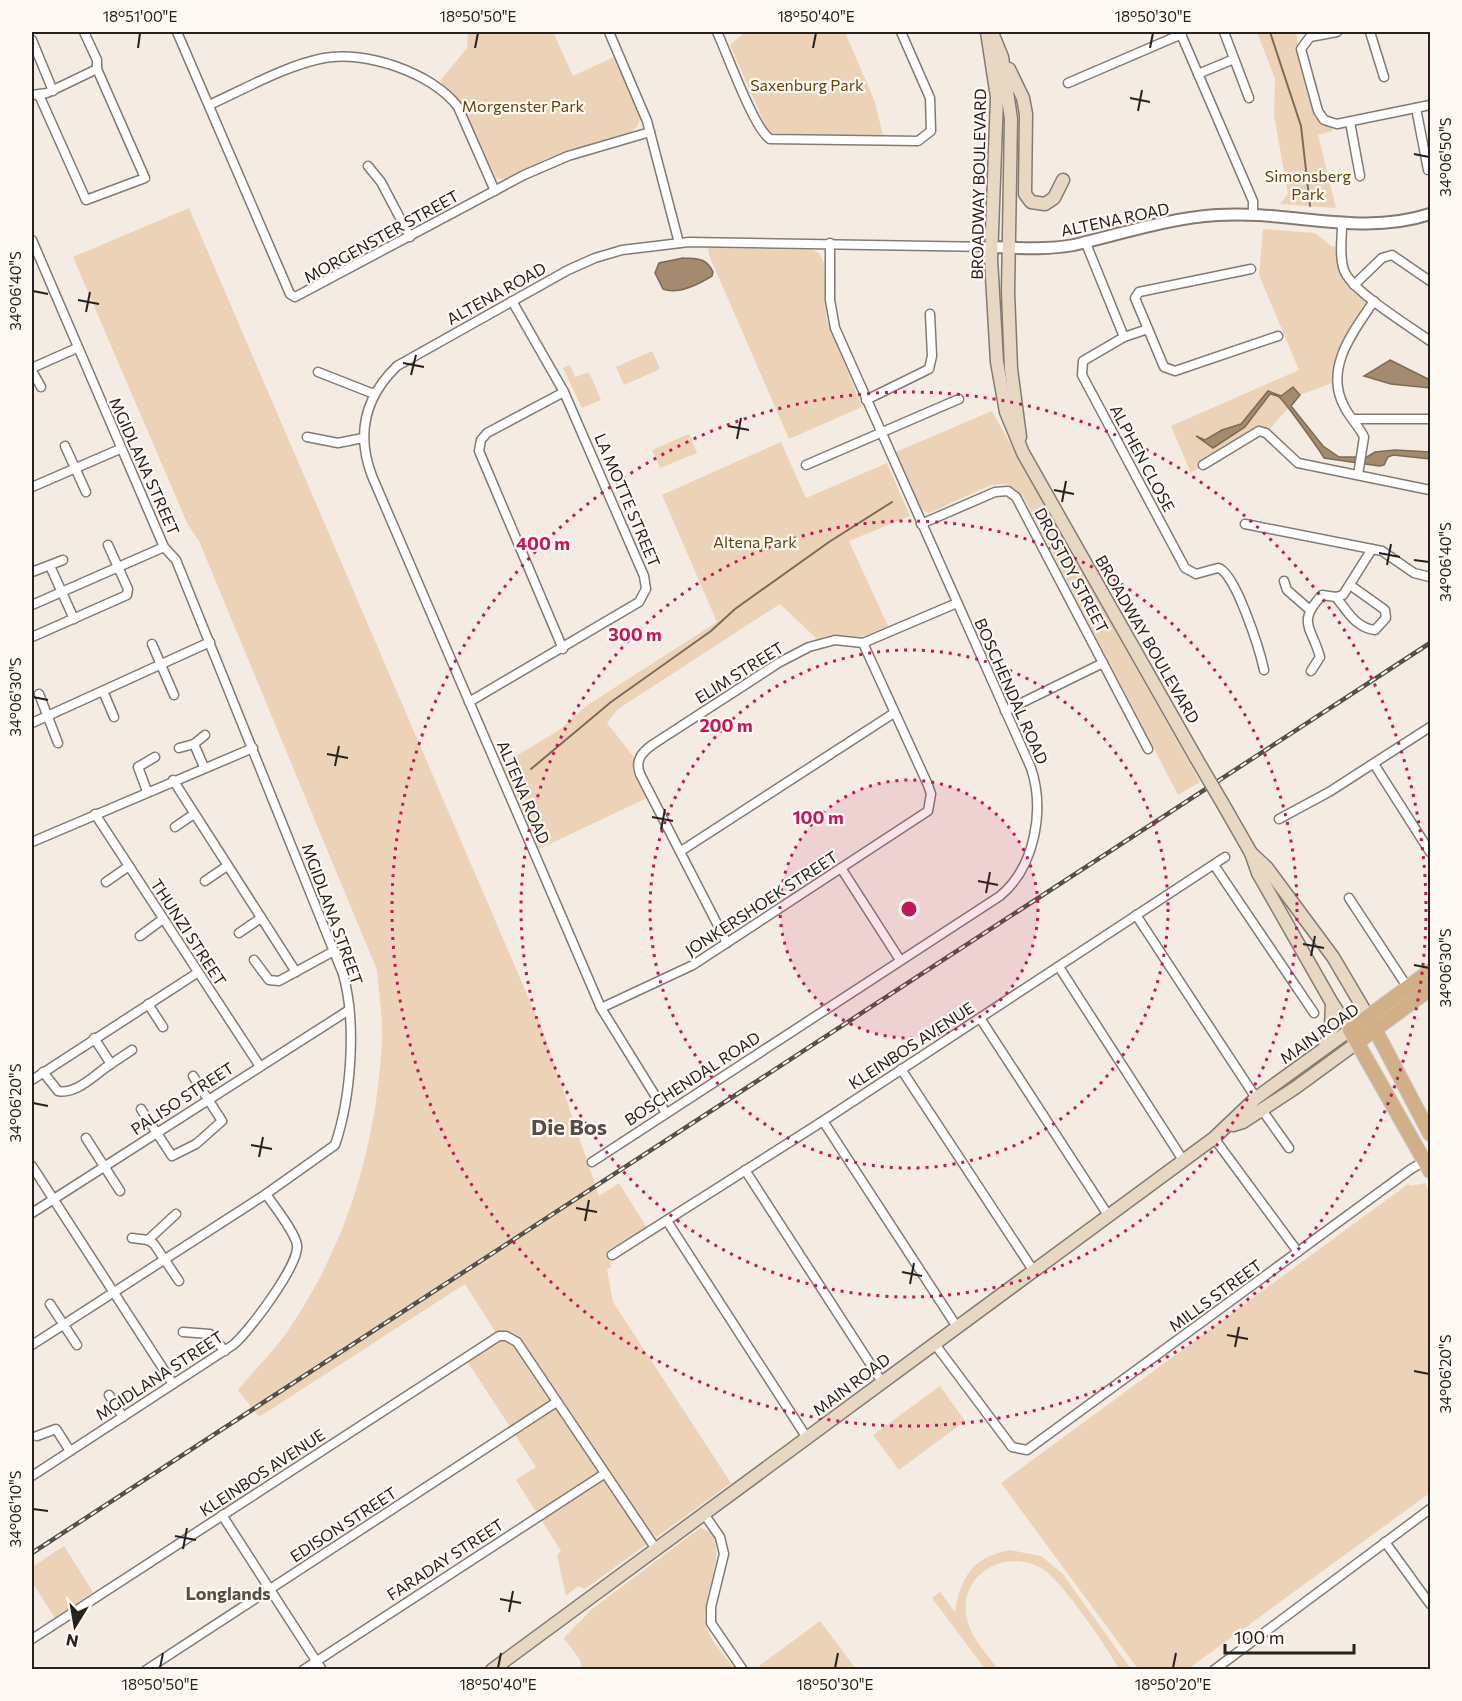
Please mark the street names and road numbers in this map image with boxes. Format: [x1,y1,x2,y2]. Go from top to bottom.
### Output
street label: BROADWAY BOULEVARD [967,88,989,280]
street label: MORGENSTER STREET [300,186,462,286]
street label: ALTENA ROAD [1059,198,1171,240]
street label: ALTENA ROAD [443,258,549,328]
street label: MGIDLANA STREET [106,394,184,538]
street label: ALPHEN CLOSE [1107,401,1179,515]
street label: LA MOTTE STREET [591,430,665,570]
street label: DROSTDY STREET [1031,504,1113,636]
street label: BROADWAY BOULEVARD [1092,551,1204,727]
street label: BOSCHENDAL ROAD [971,615,1053,767]
street label: ELIM STREET [691,637,787,707]
street label: ALTENA ROAD [494,737,554,847]
street label: MGIDLANA STREET [299,841,367,987]
street label: JONKERSHOEK STREET [681,847,841,959]
street label: THUNZI STREET [147,875,231,989]
street label: KLEINBOS AVENUE [845,997,977,1093]
street label: MAIN ROAD [1276,999,1362,1067]
street label: BOSCHENDAL ROAD [621,1027,763,1129]
street label: PALISO STREET [127,1058,237,1138]
street label: MILLS STREET [1165,1255,1265,1335]
street label: MGIDLANA STREET [91,1327,227,1423]
street label: MAIN ROAD [809,1349,893,1419]
street label: KLEINBOS AVENUE [196,1424,328,1520]
street label: EDISON STREET [286,1483,400,1565]
street label: FARADAY STREET [383,1514,507,1604]

